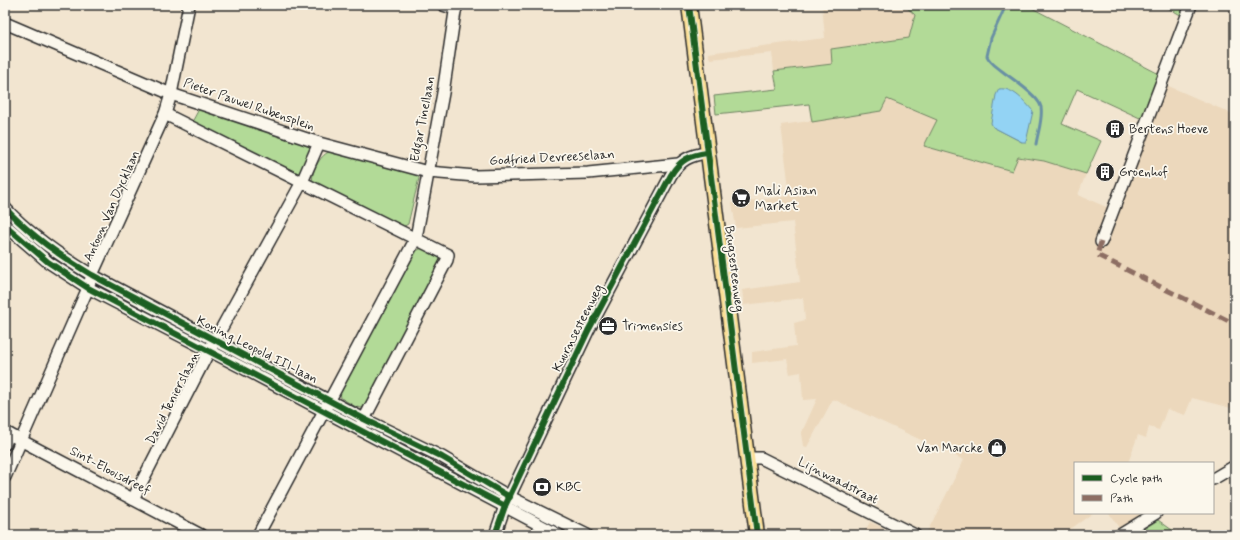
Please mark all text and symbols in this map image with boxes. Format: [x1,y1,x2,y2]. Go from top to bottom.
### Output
street label: Pieter Pauwel Rubensplein [181,75,317,135]
street label: Edgar Tinellaan [406,75,442,164]
building icon: Bertens Hoeve [1104,118,1126,140]
place label: Bertens Hoeve [1129,121,1209,138]
street label: Godfried Devreeselaan [489,146,615,170]
street label: Antoon Van Dycklaan [80,148,144,264]
building icon: Groenhof [1094,161,1116,183]
place label: Groenhof [1119,164,1168,181]
place label: Mali Asian Market [755,183,817,215]
supermarket icon: Mali Asian Market [730,187,752,209]
street label: Brugsesteenweg [719,225,748,314]
street label: Kuurnsesteenweg [549,281,608,375]
street label: Koning Leopold III-laan [193,312,321,388]
office icon: Trimensies [597,315,619,337]
place label: Trimensies [622,318,683,335]
street label: David Tenierslaan [142,349,204,447]
shop icon: Van Marcke [986,437,1008,459]
place label: Van Marcke [917,440,983,457]
street label: Sint-Elooisdreef [67,443,154,500]
street label: Lijnwaadstraat [795,454,881,509]
legend [1074,462,1214,514]
text: Cycle path [1110,471,1162,487]
bank icon: KBC [531,476,553,498]
place label: KBC [556,479,582,496]
text: Path [1110,491,1133,507]

